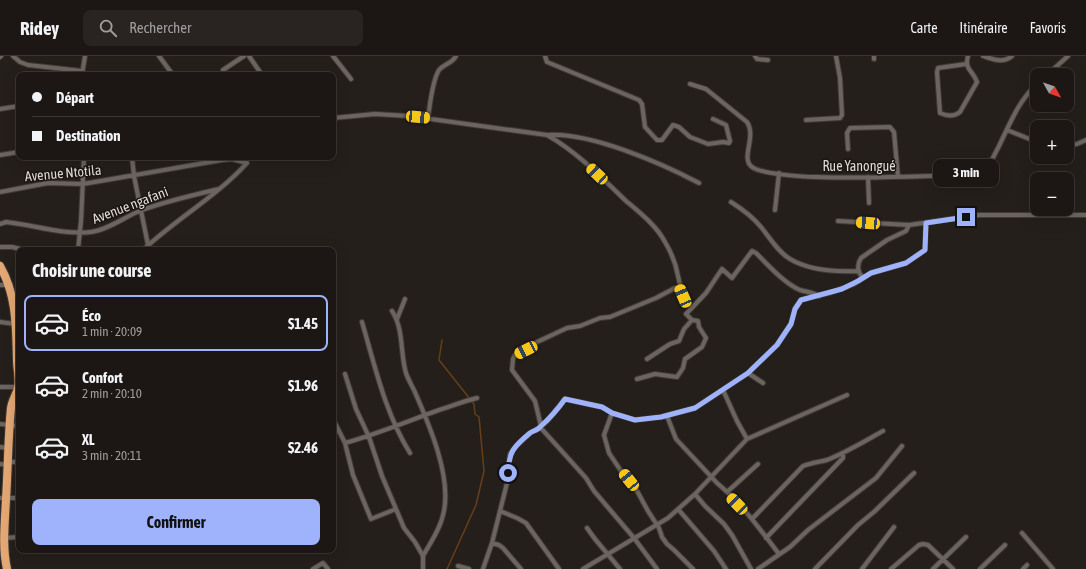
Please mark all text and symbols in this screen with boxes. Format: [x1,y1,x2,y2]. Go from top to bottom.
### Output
search box [83,10,363,46]
text: Ridey [20,17,59,39]
icon: search [97,17,119,39]
text: Rechercher [129,19,192,36]
text: Carte [911,20,938,36]
text: Itinéraire [960,20,1008,36]
text: Favoris [1030,20,1066,36]
north arrow [1030,68,1074,112]
map controls [1030,68,1074,216]
text: Départ [56,89,94,106]
car [406,110,430,124]
button: + [1030,120,1074,164]
text: Destination [56,127,121,144]
street label: Rue Yanongué [822,158,896,174]
callout: 3 min [933,159,999,187]
car [584,161,610,187]
street label: Avenue Ntotila [24,162,102,184]
text: 3 min [953,165,979,180]
button: − [1030,172,1074,216]
street label: Avenue ngafani [90,183,170,227]
route end [957,208,975,226]
car [856,216,880,230]
text: Choisir une course [32,260,151,281]
car [673,283,693,309]
icon: car [34,305,70,341]
text: Éco [82,307,101,324]
text: $1.45 [288,315,318,332]
text: 1 min · 20:09 [82,324,142,339]
car [513,339,539,361]
icon: car [34,367,70,403]
text: Confort [82,369,123,386]
text: $1.96 [288,377,318,394]
text: 2 min · 20:10 [82,386,142,401]
icon: car [34,429,70,465]
text: XL [82,431,95,448]
text: $2.46 [288,439,318,456]
text: 3 min · 20:11 [82,448,142,463]
route start [499,464,517,482]
car [617,467,641,493]
car [724,491,750,517]
button: Confirmer [32,499,320,545]

